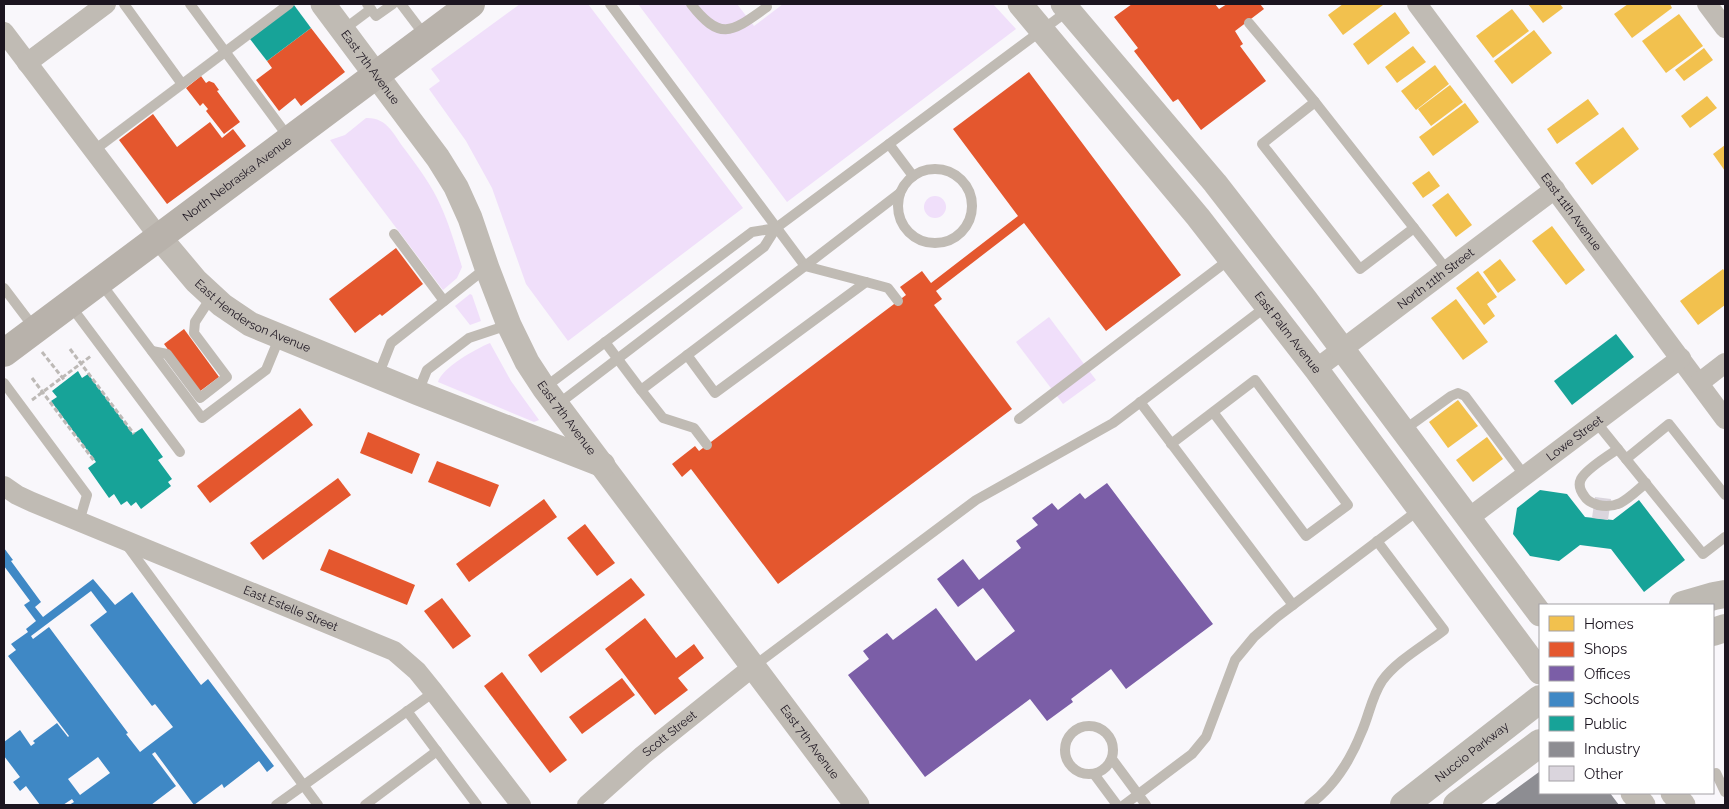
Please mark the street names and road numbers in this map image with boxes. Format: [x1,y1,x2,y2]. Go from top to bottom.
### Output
street label: East 7th Avenue [338,27,403,107]
street label: North Nebraska Avenue [180,134,294,224]
street label: East 11th Avenue [1538,171,1605,253]
street label: North 11th Street [1395,245,1477,312]
street label: East Henderson Avenue [192,277,313,355]
street label: East Palm Avenue [1252,289,1324,376]
street label: East 7th Avenue [534,378,599,458]
street label: Lowe Street [1544,412,1606,464]
street label: East Estelle Street [241,583,340,634]
street label: East 7th Avenue [777,702,842,782]
street label: Scott Street [640,708,699,760]
street label: Nuccio Parkway [1432,719,1512,785]

